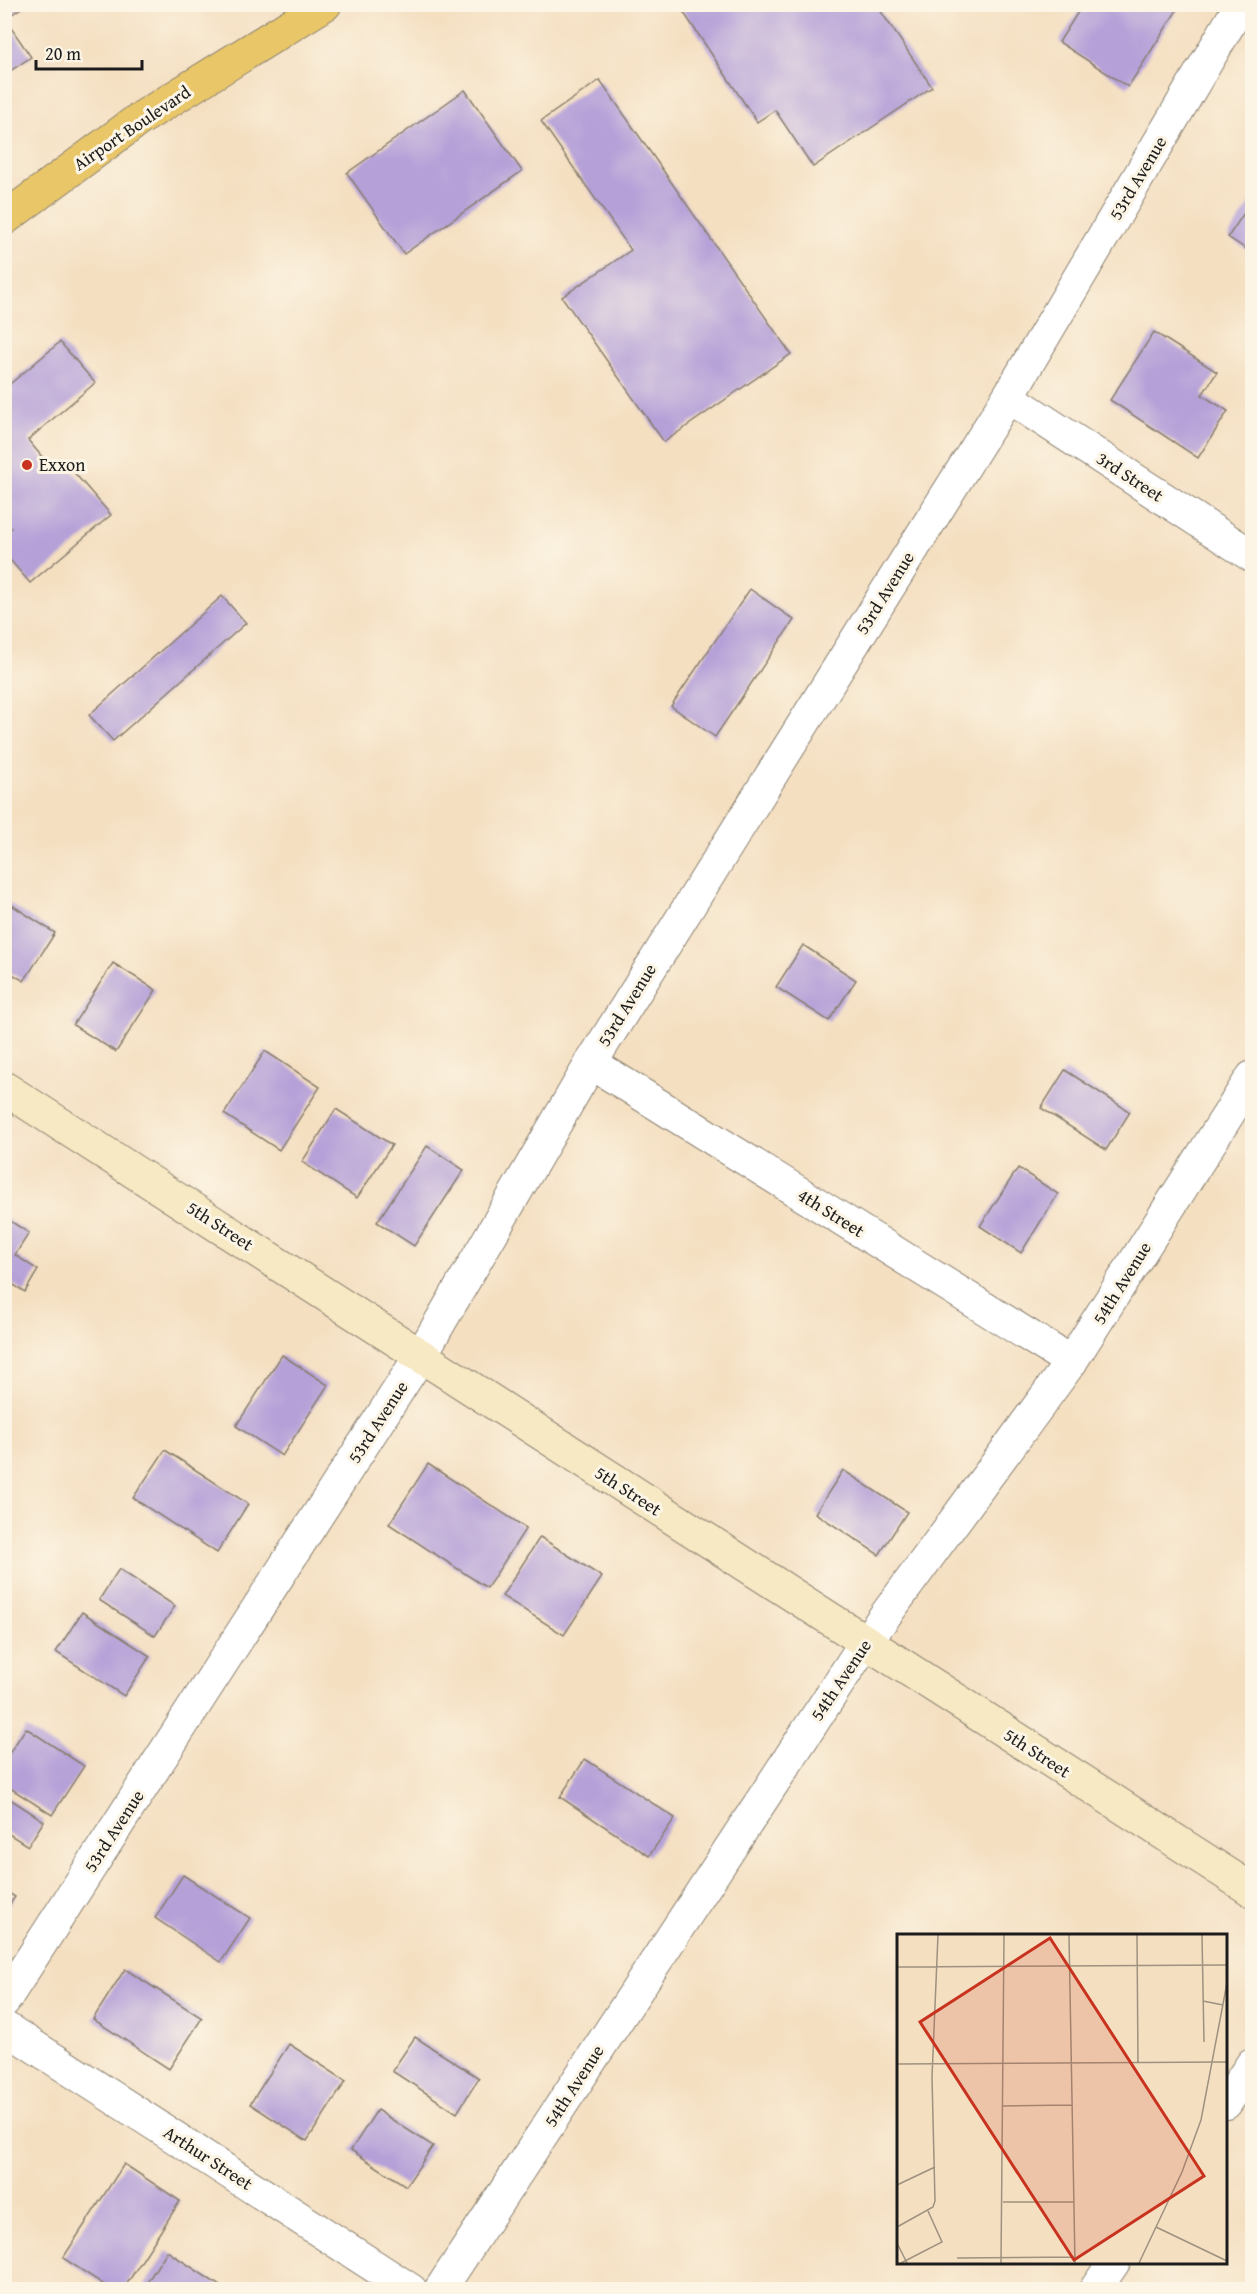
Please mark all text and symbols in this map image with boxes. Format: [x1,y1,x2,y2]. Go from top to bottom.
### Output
scale bar [36,33,142,71]
text: 20 m [45,40,81,67]
street label: Airport Boulevard [68,78,196,177]
street label: 53rd Avenue [1102,131,1173,225]
street label: 3rd Street [1091,445,1170,509]
place label: Exxon [39,451,85,478]
marker: Exxon [20,458,34,472]
street label: 53rd Avenue [848,546,921,640]
street label: 53rd Avenue [590,958,663,1052]
street label: 4th Street [792,1181,871,1244]
street label: 5th Street [182,1194,259,1258]
street label: 54th Avenue [1085,1236,1158,1329]
street label: 53rd Avenue [341,1375,414,1468]
street label: 5th Street [590,1459,667,1523]
street label: 54th Avenue [803,1634,878,1726]
street label: 5th Street [999,1721,1076,1785]
street label: 53rd Avenue [77,1784,150,1877]
inset map [897,1934,1227,2264]
street label: 54th Avenue [537,2039,610,2132]
street label: Arthur Street [158,2119,259,2197]

